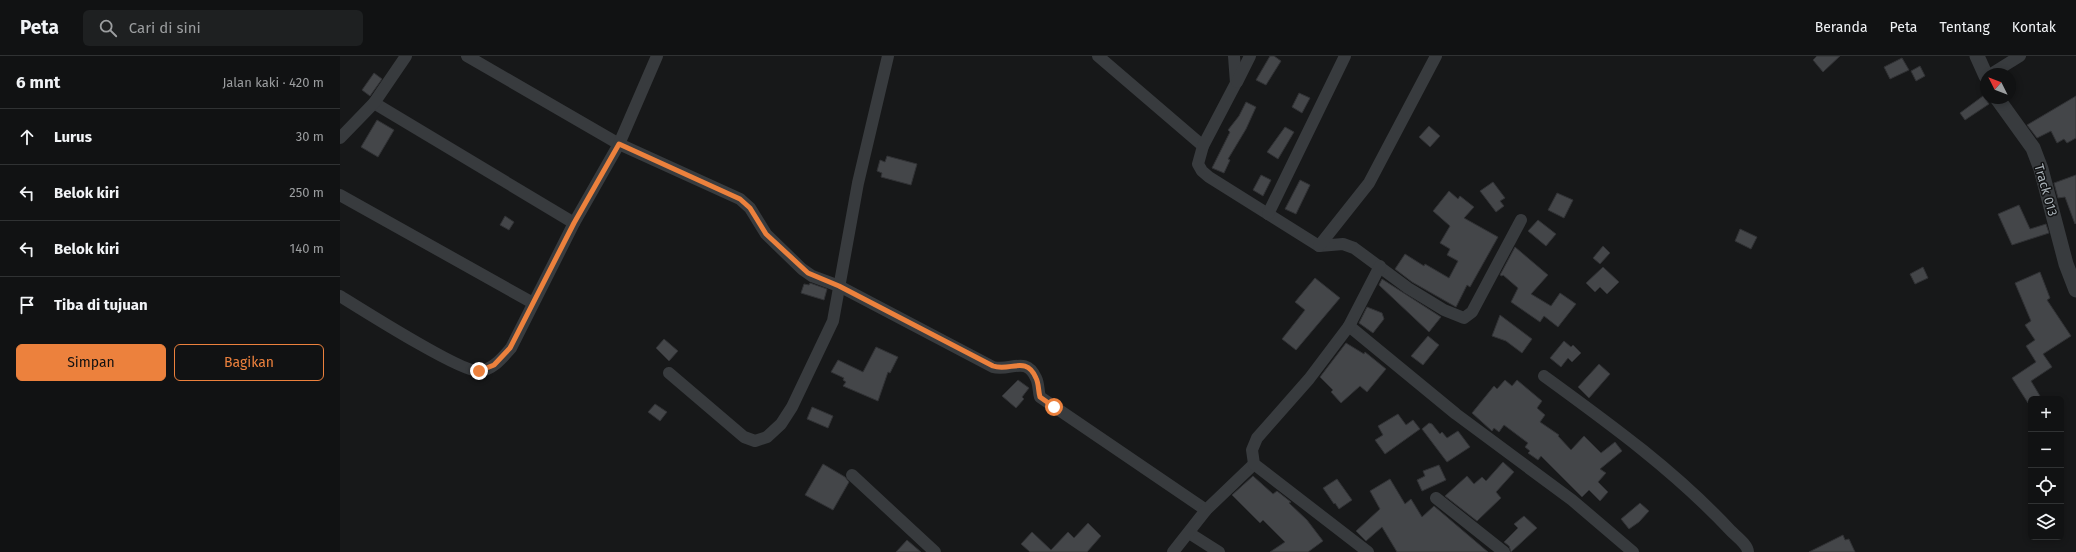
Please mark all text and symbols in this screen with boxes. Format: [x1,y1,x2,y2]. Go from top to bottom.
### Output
search box [83,10,363,46]
text: Peta [20,16,59,39]
icon: search [97,17,119,39]
text: Cari di sini [129,19,201,37]
text: Beranda [1815,19,1868,36]
text: Peta [1890,19,1917,36]
text: Tentang [1939,19,1990,36]
text: Kontak [2012,19,2056,36]
north arrow [1980,68,2016,104]
text: 6 mnt [16,72,60,93]
text: Jalan kaki · 420 m [222,75,324,90]
icon: ahead [16,126,38,148]
text: Lurus [54,128,92,146]
text: 30 m [296,129,324,144]
street label: Track 013 [2031,162,2061,218]
icon: left [16,182,38,204]
text: Belok kiri [54,184,119,202]
text: 250 m [289,185,324,200]
icon: left [16,238,38,260]
text: Belok kiri [54,240,119,258]
text: 140 m [290,241,324,256]
icon: arrive [16,294,38,316]
text: Tiba di tujuan [54,296,148,314]
button: Simpan [16,344,166,381]
button: Bagikan [174,344,324,381]
route end [470,362,488,380]
map controls [2028,396,2064,540]
button: + [2028,396,2064,432]
route start [1045,398,1063,416]
button: − [2028,432,2064,468]
button: locate [2028,468,2064,504]
button: layers [2028,504,2064,540]

